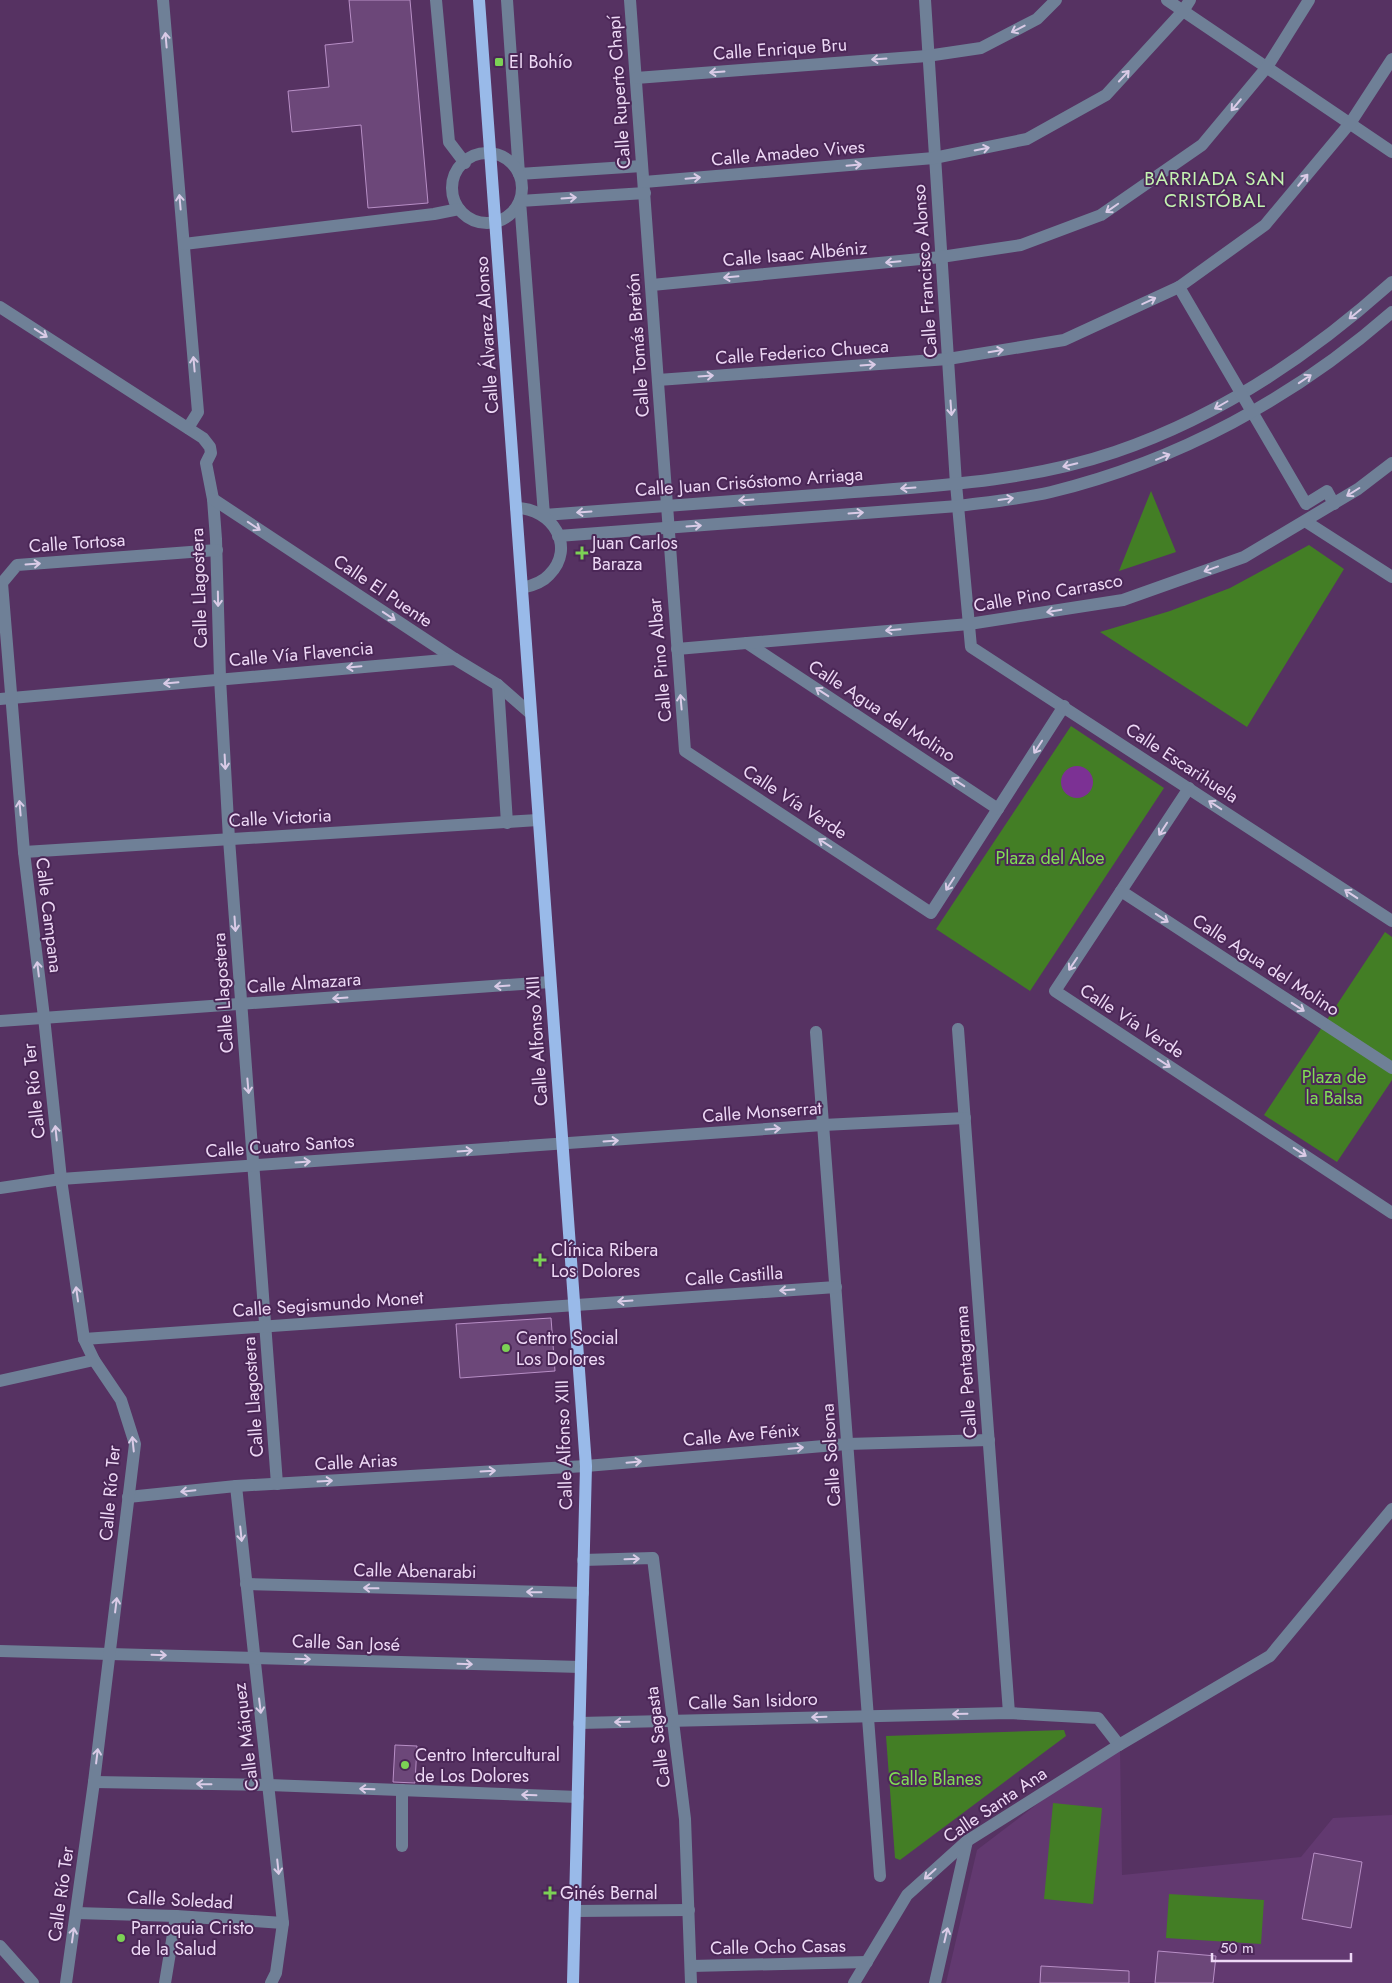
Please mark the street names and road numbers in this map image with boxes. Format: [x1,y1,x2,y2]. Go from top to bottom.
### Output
street label: Calle Ruperto Chapí [601,13,637,170]
street label: Calle Enrique Bru [712,31,848,67]
street label: Calle Amadeo Vives [710,133,866,173]
street label: Calle Francisco Alonso [906,183,944,359]
street label: Calle Isaac Albéniz [722,235,869,273]
street label: Calle Álvarez Alonso [469,255,505,414]
street label: Calle Tomás Bretón [620,272,656,418]
street label: Calle Federico Chueca [714,333,890,371]
street label: Calle Juan Crisóstomo Arriaga [634,461,864,503]
street label: Calle Tortosa [28,527,126,559]
street label: Calle Llagostera [184,527,214,649]
street label: Calle El Puente [328,548,438,634]
street label: Calle Pino Carrasco [971,567,1125,619]
street label: Calle Pino Albar [642,596,678,723]
street label: Calle Vía Flavencia [228,635,374,673]
street label: Calle Agua del Molino [803,653,961,769]
street label: Calle Escarihuela [1120,717,1244,809]
street label: Calle Vía Verde [738,758,852,846]
street label: Calle Victoria [228,802,332,834]
street label: Calle Campana [29,856,69,974]
street label: Calle Agua del Molino [1187,907,1345,1023]
street label: Calle Llagostera [206,932,240,1054]
street label: Calle Almazara [246,966,362,1000]
street label: Calle Alfonso XIII [519,975,555,1107]
street label: Calle Vía Verde [1075,977,1189,1065]
street label: Calle Río Ter [16,1041,52,1140]
street label: Calle Monserrat [701,1095,823,1129]
street label: Calle Cuatro Santos [205,1128,355,1164]
street label: Calle Castilla [684,1260,784,1292]
street label: Calle Segismundo Monet [232,1284,425,1324]
street label: Calle Pentagrama [948,1305,984,1439]
street label: Calle Llagostera [236,1336,270,1458]
street label: Calle Alfonso XIII [549,1380,579,1510]
street label: Calle Solsona [814,1403,848,1507]
street label: Calle Ave Fénix [682,1417,801,1453]
street label: Calle Río Ter [93,1443,127,1542]
street label: Calle Arias [314,1447,398,1477]
street label: Calle Abenarabi [353,1557,477,1585]
street label: Calle San José [292,1628,400,1658]
street label: Calle Máiquez [226,1681,266,1793]
street label: Calle Sagasta [639,1685,677,1789]
street label: Calle San Isidoro [688,1686,818,1716]
street label: Calle Santa Ana [938,1761,1052,1849]
street label: Calle Río Ter [41,1844,81,1943]
street label: Calle Soledad [126,1884,234,1916]
street label: Calle Ocho Casas [710,1933,846,1961]

